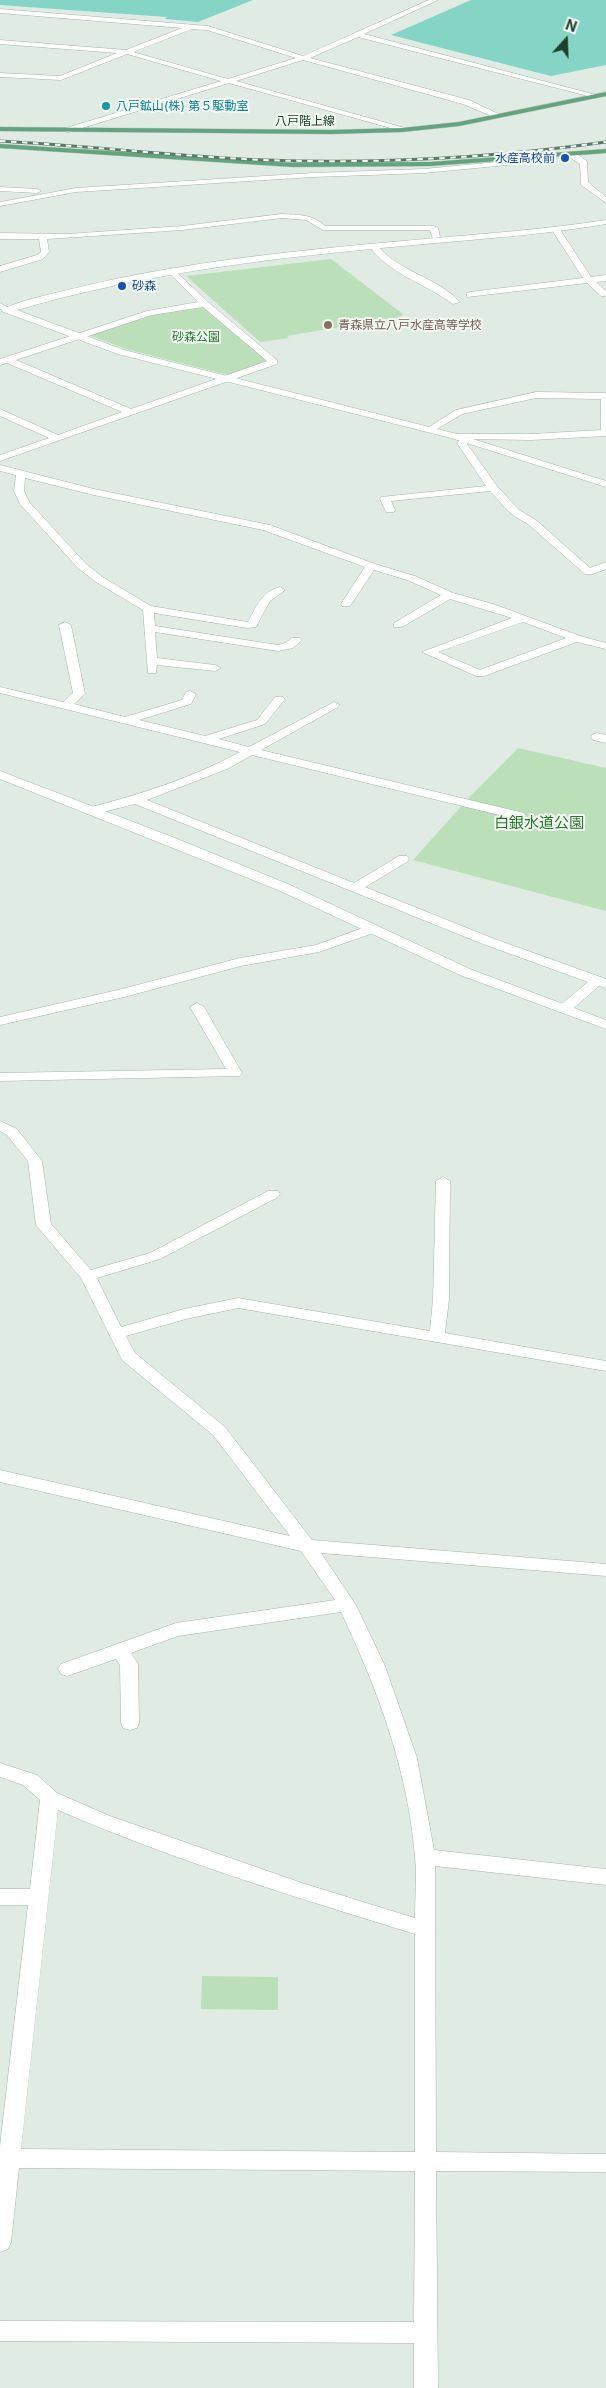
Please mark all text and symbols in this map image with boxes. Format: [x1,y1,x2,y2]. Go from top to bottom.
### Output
north arrow [541,15,591,65]
text: N [563,16,579,35]
place label: 八戸鉱山(株) 第５駆動室 [116,99,248,113]
marker: 八戸鉱山(株) 第５駆動室 [100,100,112,112]
street label: 八戸階上線 [275,114,335,128]
place label: 水産高校前 [495,151,555,165]
marker: 水産高校前 [559,152,571,164]
place label: 砂森 [132,279,156,293]
marker: 砂森 [116,280,128,292]
place label: 青森県立八戸水産高等学校 [338,318,482,332]
marker: 青森県立八戸水産高等学校 [322,319,334,331]
park label: 砂森公園 [172,330,220,344]
park label: 白銀水道公園 [494,814,584,832]

